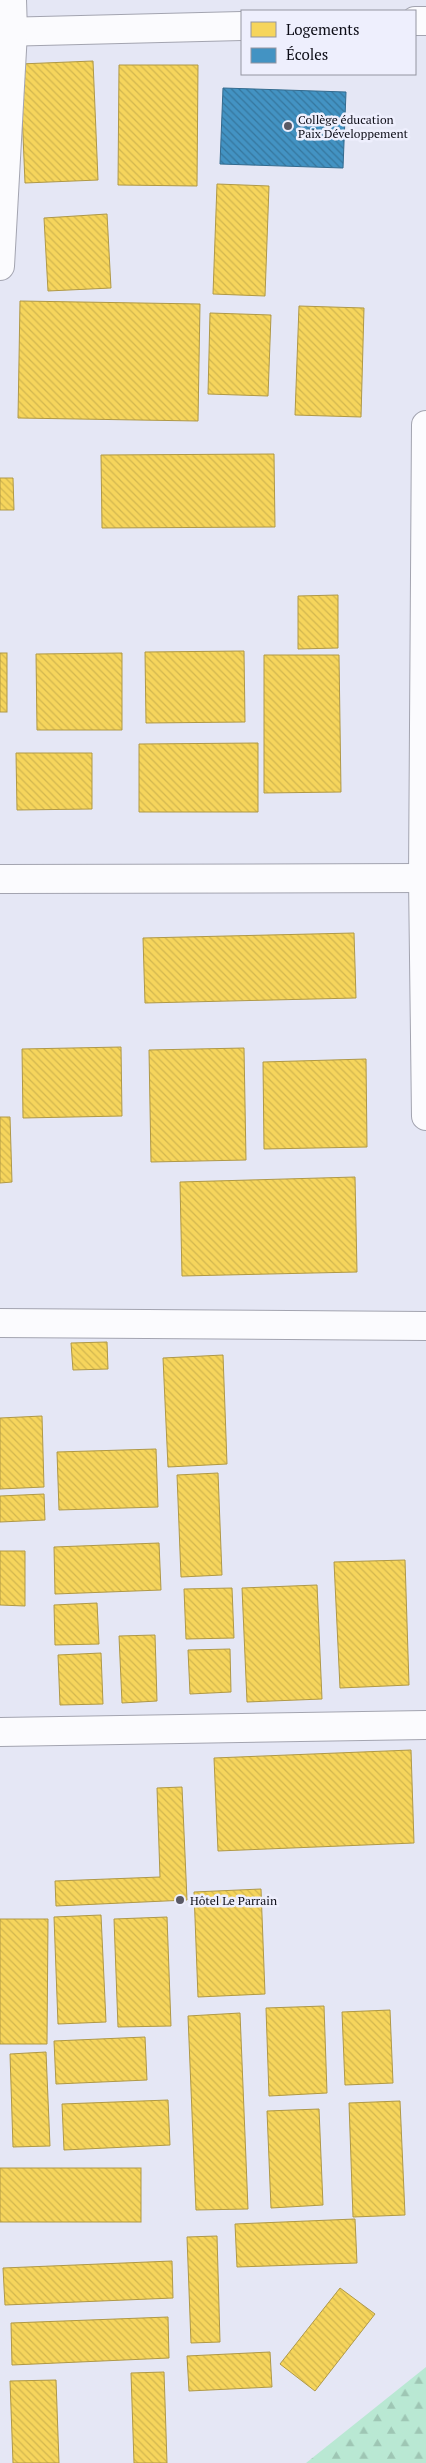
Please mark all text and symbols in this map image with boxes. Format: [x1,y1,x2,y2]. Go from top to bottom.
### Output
legend [241,10,416,75]
text: Logements [286,19,359,39]
text: Écoles [286,44,328,64]
place label: Collège éducation Paix Développement [298,112,409,141]
marker: Collège éducation Paix Développement [282,120,294,132]
place label: Hôtel Le Parrain [190,1893,277,1908]
marker: Hôtel Le Parrain [174,1894,186,1906]

